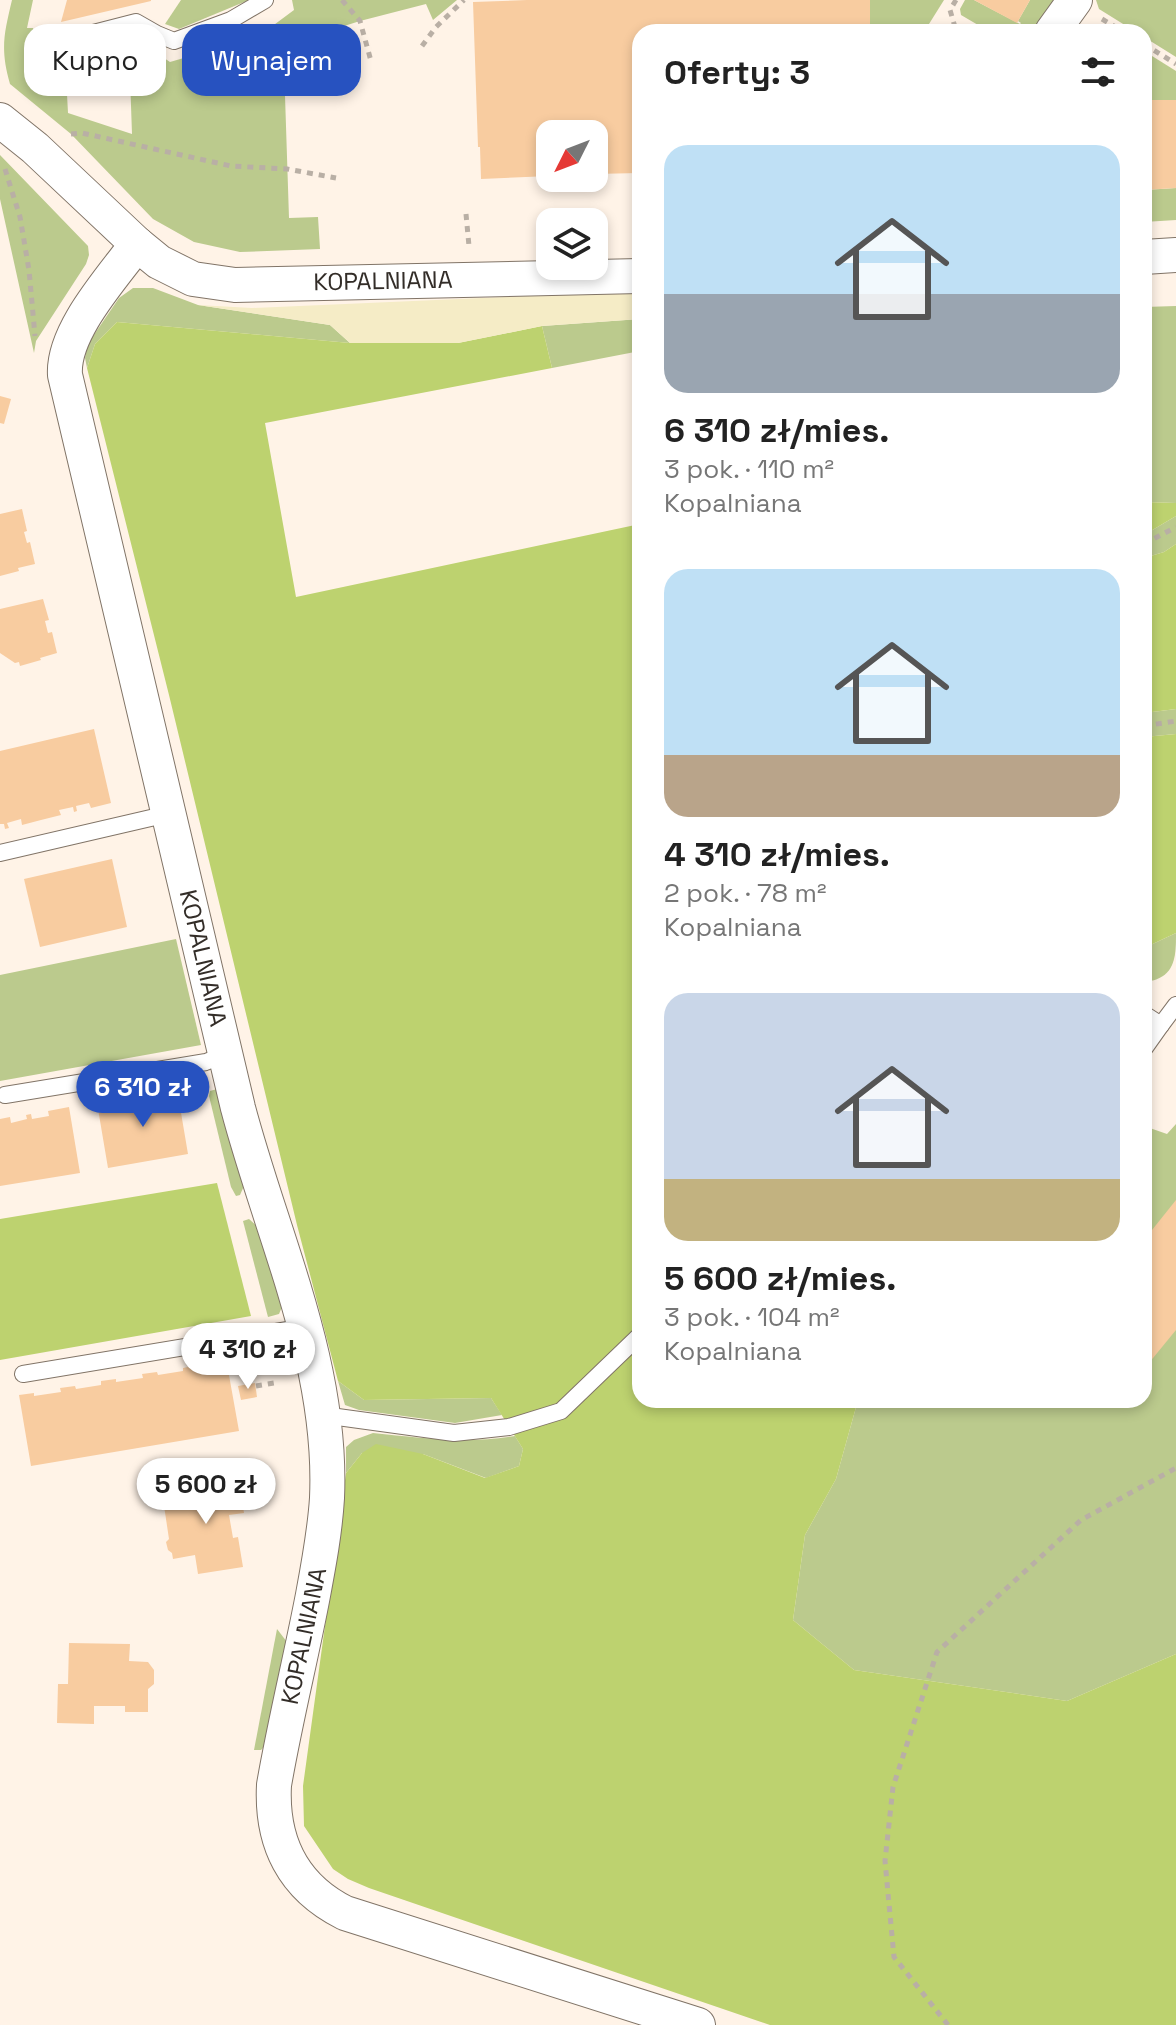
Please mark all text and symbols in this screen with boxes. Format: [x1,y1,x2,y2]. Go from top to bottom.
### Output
chip: Kupno [24,24,166,96]
chip: Wynajem [182,24,361,96]
icon: filters [1076,50,1120,94]
text: Oferty: 3 [664,51,810,94]
north arrow [536,120,608,192]
map controls [536,120,608,280]
icon: home [820,197,964,341]
button: layers [536,208,608,280]
street label: KOPALNIANA [313,264,453,297]
text: 6 310 zł/mies. [664,409,889,452]
text: 3 pok. · 110 m² [664,452,834,486]
text: Kopalniana [664,486,802,520]
icon: home [820,621,964,765]
text: 4 310 zł/mies. [664,833,890,876]
text: 2 pok. · 78 m² [664,876,826,910]
street label: KOPALNIANA [173,887,234,1029]
text: Kopalniana [664,910,802,944]
icon: home [820,1045,964,1189]
pin: 6 310 zł [60,1061,226,1129]
text: 6 310 zł [94,1070,192,1104]
text: 5 600 zł/mies. [664,1257,896,1300]
text: 3 pok. · 104 m² [664,1300,839,1334]
pin: 4 310 zł [165,1323,331,1391]
text: 4 310 zł [199,1332,297,1366]
text: Kopalniana [664,1334,802,1368]
pin: 5 600 zł [123,1458,289,1526]
text: 5 600 zł [155,1467,257,1501]
street label: KOPALNIANA [274,1565,333,1707]

